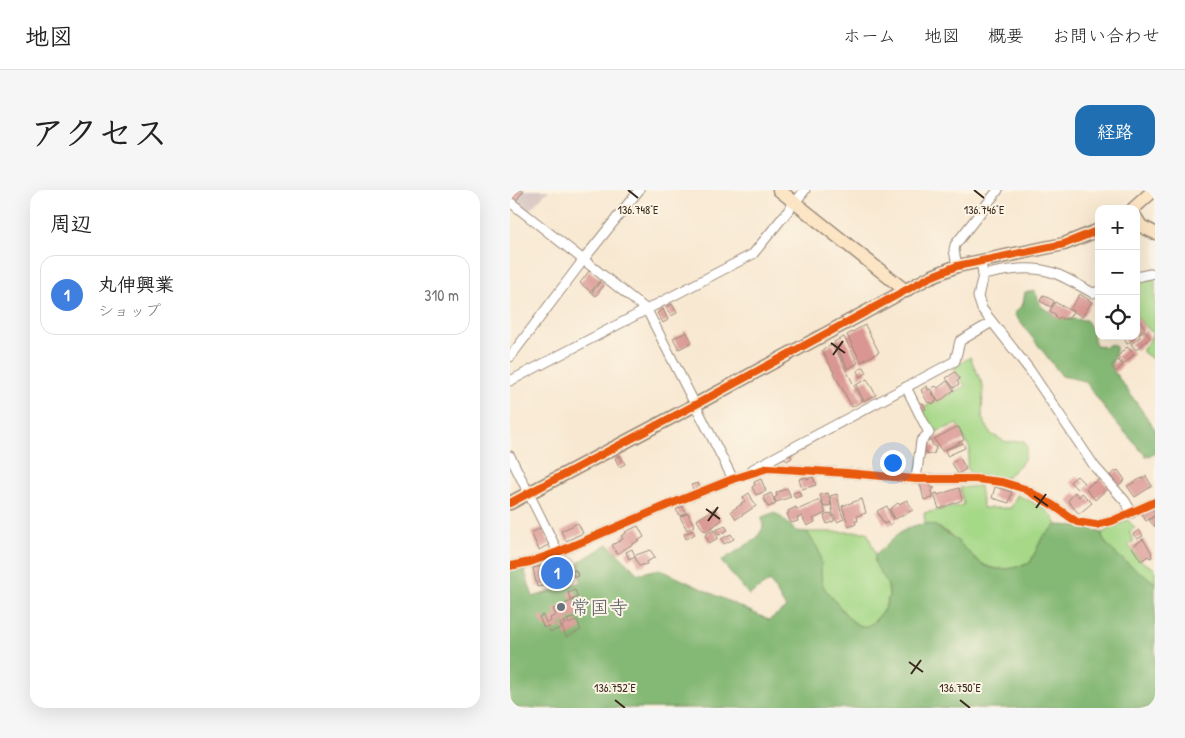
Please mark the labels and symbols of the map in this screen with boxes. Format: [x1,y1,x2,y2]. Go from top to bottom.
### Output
text: 136.748°E [618,201,659,218]
text: 136.746°E [964,201,1005,218]
your location [880,450,906,476]
pin: 1 [541,554,573,592]
place label: 常国寺 [571,594,628,620]
marker: 常国寺 [555,601,567,613]
text: 136.752°E [594,679,637,696]
text: 136.750°E [939,679,981,696]

